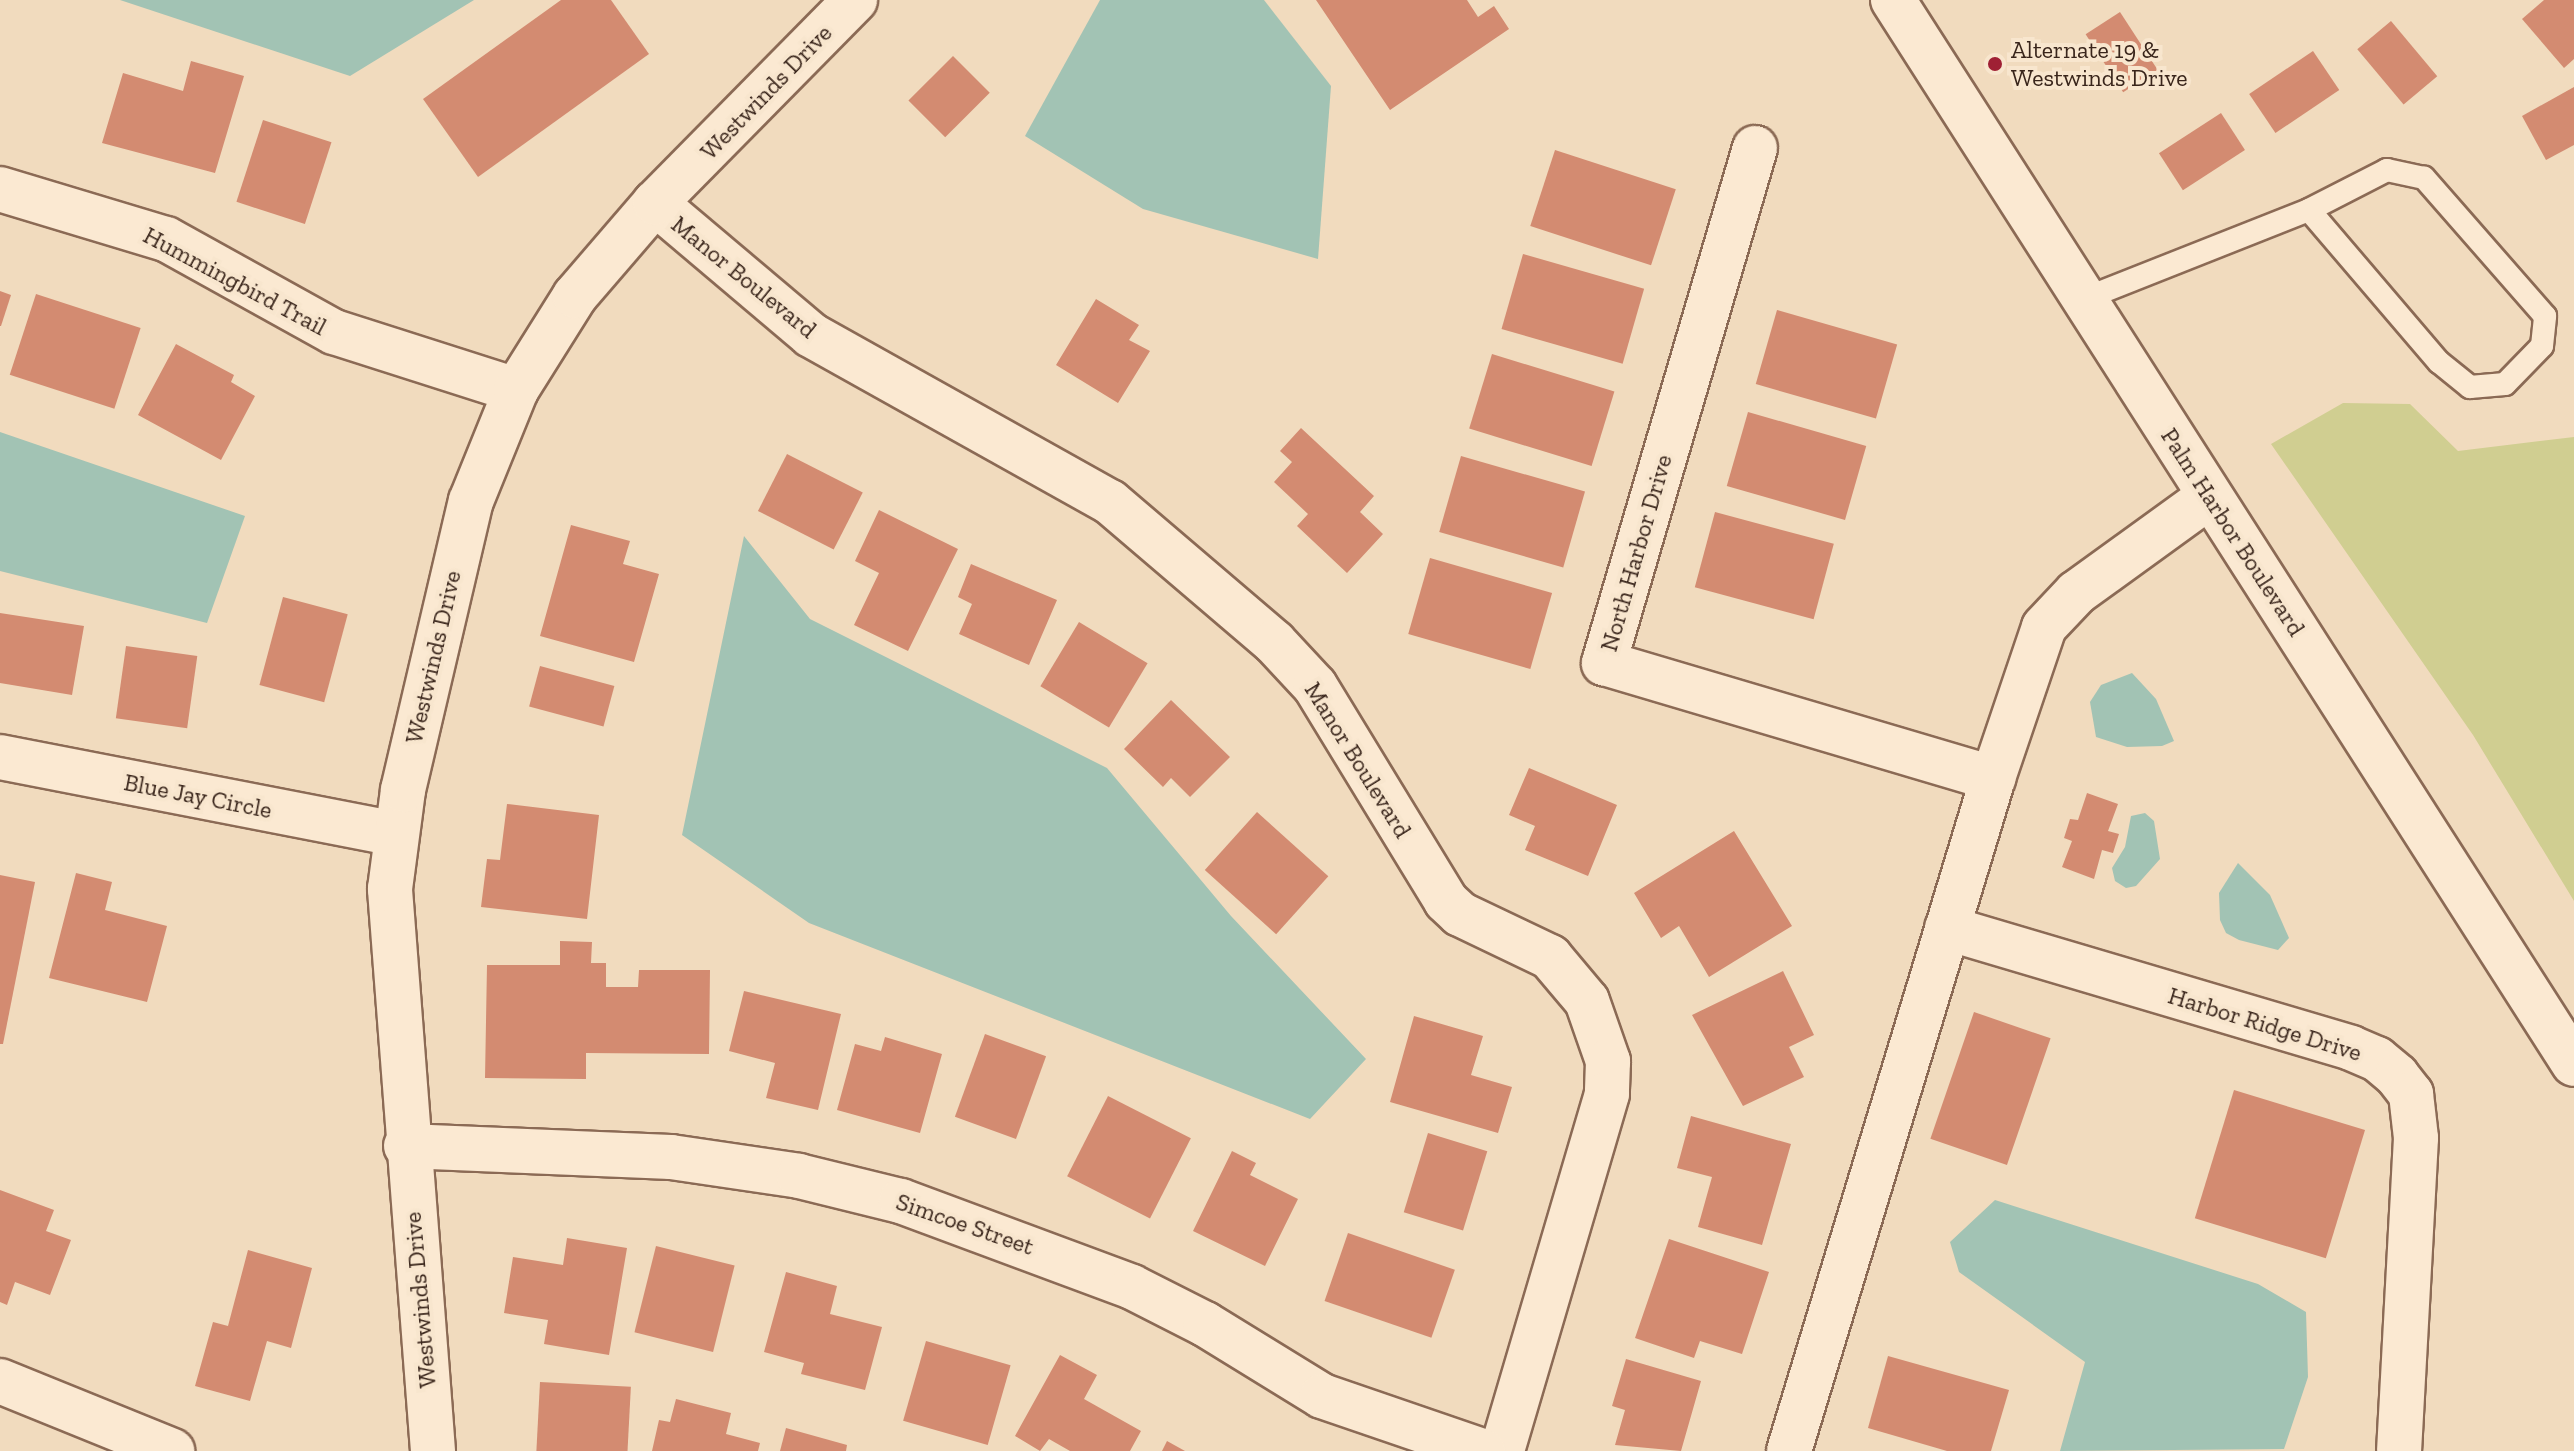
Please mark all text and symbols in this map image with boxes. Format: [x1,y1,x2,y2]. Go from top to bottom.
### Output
street label: Westwinds Drive [694,19,838,165]
place label: Alternate 19 & Westwinds Drive [2011,36,2187,92]
marker: Alternate 19 & Westwinds Drive [1986,55,2004,73]
street label: Manor Boulevard [666,210,822,344]
street label: Hummingbird Trail [138,220,332,342]
street label: Palm Harbor Boulevard [2155,422,2311,642]
street label: North Harbor Drive [1594,451,1678,655]
street label: Westwinds Drive [399,568,467,746]
street label: Manor Boulevard [1298,677,1418,843]
street label: Blue Jay Circle [121,767,275,825]
street label: Harbor Ridge Drive [2165,981,2365,1067]
street label: Simcoe Street [892,1187,1038,1261]
street label: Westwinds Drive [398,1211,442,1389]

